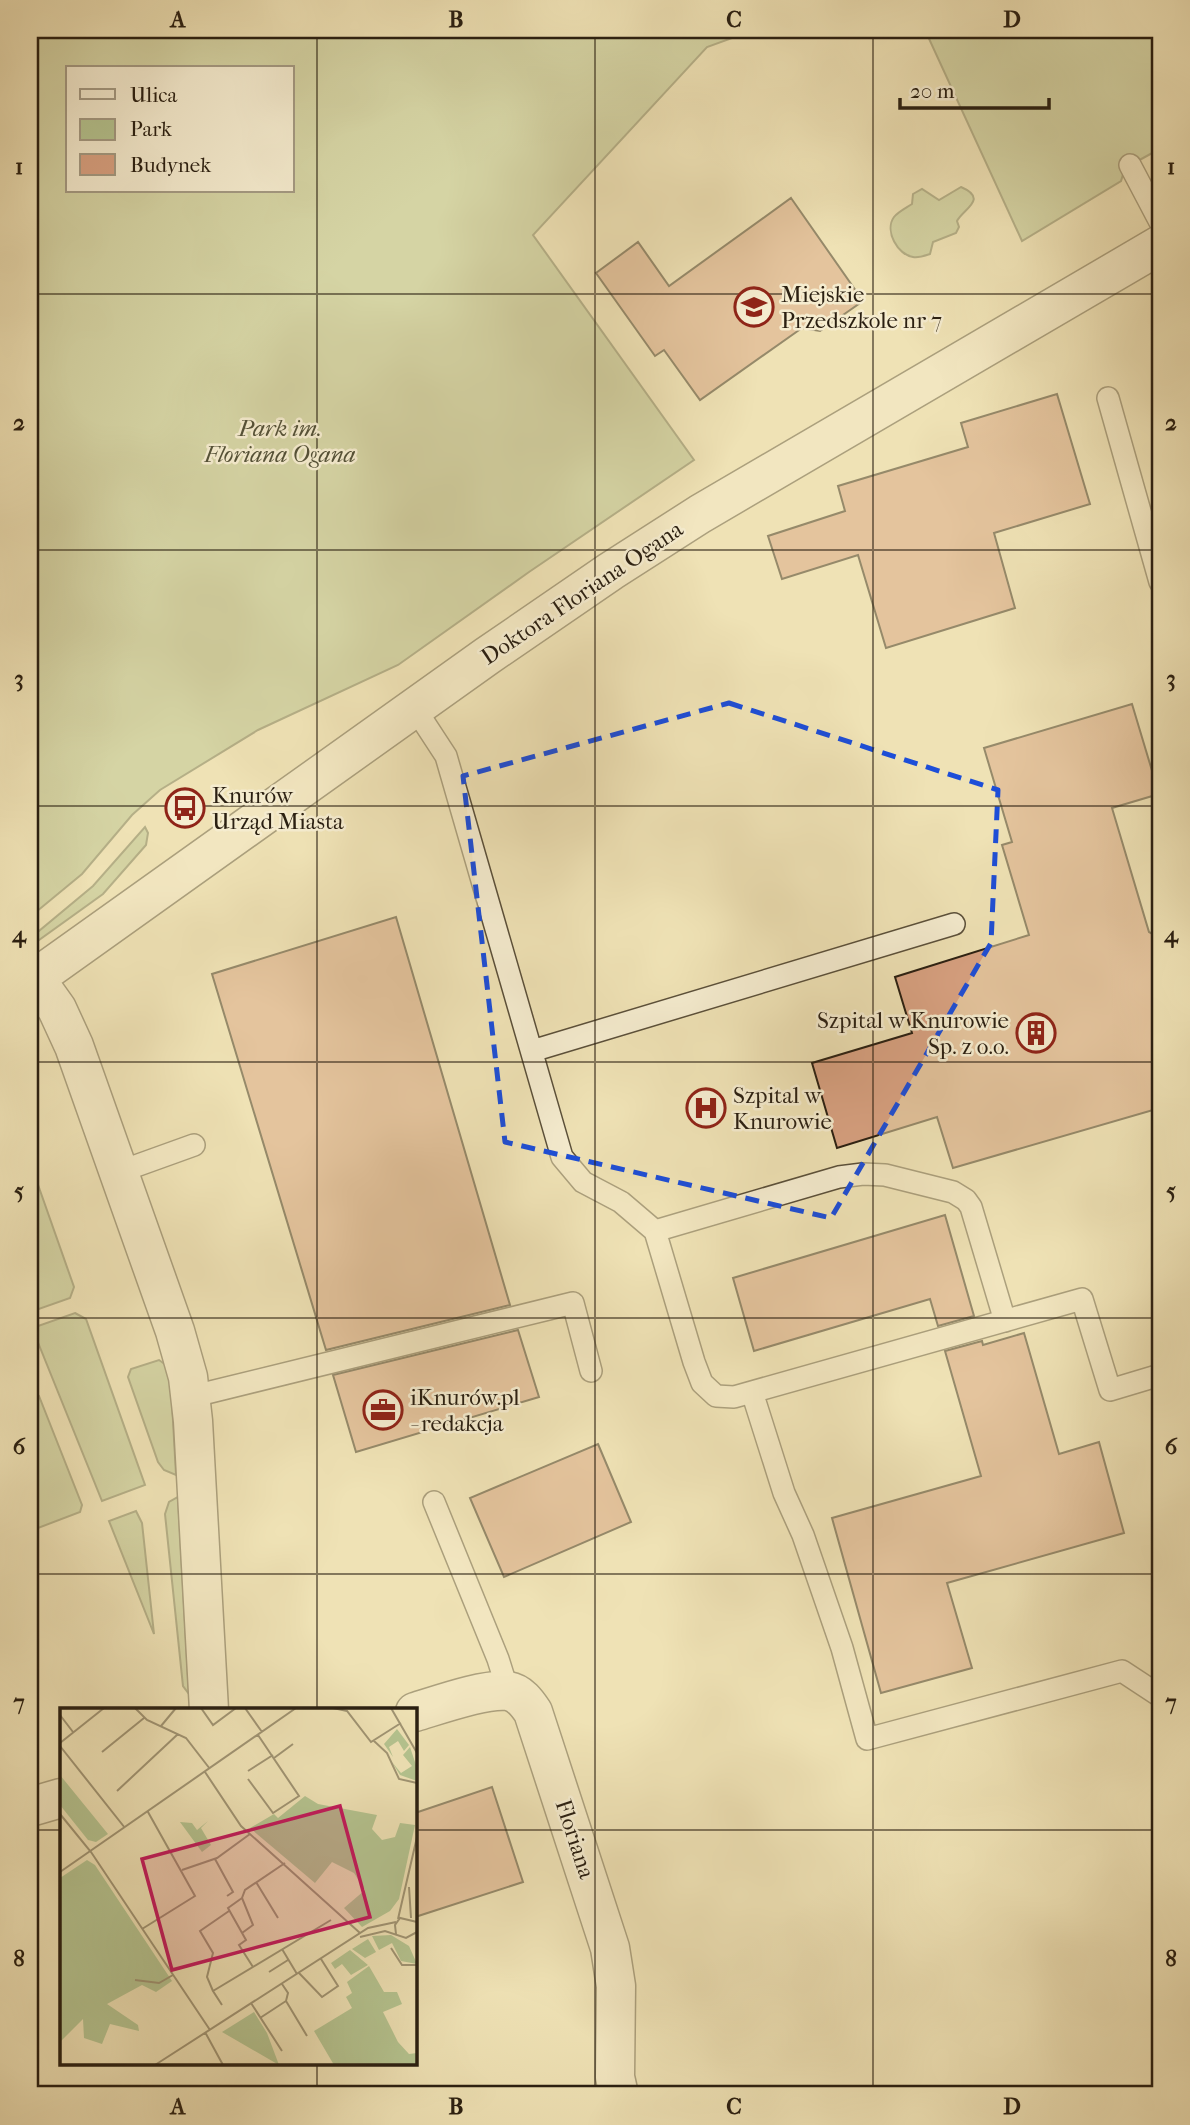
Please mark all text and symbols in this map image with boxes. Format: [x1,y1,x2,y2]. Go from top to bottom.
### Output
text: A [169,6,187,33]
text: B [449,6,464,33]
text: C [726,6,742,33]
text: D [1003,6,1021,33]
legend [66,66,294,192]
scale bar [900,66,1048,110]
text: 20 m [910,79,955,103]
text: Ulica [130,83,177,107]
text: Park [130,117,172,141]
text: 1 [15,153,23,180]
text: Budynek [130,153,211,177]
text: 1 [1167,153,1175,180]
place label: Miejskie Przedszkole nr 7 [781,281,942,334]
school or university icon: Miejskie Przedszkole nr 7 [733,286,775,328]
text: 2 [13,409,25,436]
text: 2 [1165,409,1177,436]
park label: Park im. Floriana Ogana [203,415,356,468]
street label: Doktora Floriana Ogana [476,515,688,671]
text: 3 [14,665,24,692]
text: 3 [1166,665,1176,692]
place label: Knurów Urząd Miasta [212,782,344,835]
bus stop icon: Knurów Urząd Miasta [164,787,206,829]
text: 4 [11,921,27,948]
text: 4 [1163,921,1179,948]
place label: Szpital w Knurowie Sp. z o.o. [817,1007,1009,1060]
building icon: Szpital w Knurowie Sp. z o.o. [1015,1012,1057,1054]
place label: Szpital w Knurowie [733,1082,832,1135]
hospital icon: Szpital w Knurowie [685,1087,727,1129]
text: 5 [14,1177,24,1204]
text: 5 [1166,1177,1176,1204]
place label: iKnurów.pl - redakcja [410,1384,520,1437]
office icon: iKnurów.pl - redakcja [362,1389,404,1431]
text: 6 [13,1433,26,1460]
text: 6 [1165,1433,1178,1460]
text: 7 [12,1689,25,1716]
text: 7 [1164,1689,1177,1716]
inset map [60,1708,416,2066]
street label: Floriana [550,1796,601,1882]
text: 8 [13,1945,25,1972]
text: 8 [1165,1945,1177,1972]
text: A [169,2093,187,2120]
text: B [449,2093,464,2120]
text: C [726,2093,742,2120]
text: D [1003,2093,1021,2120]

